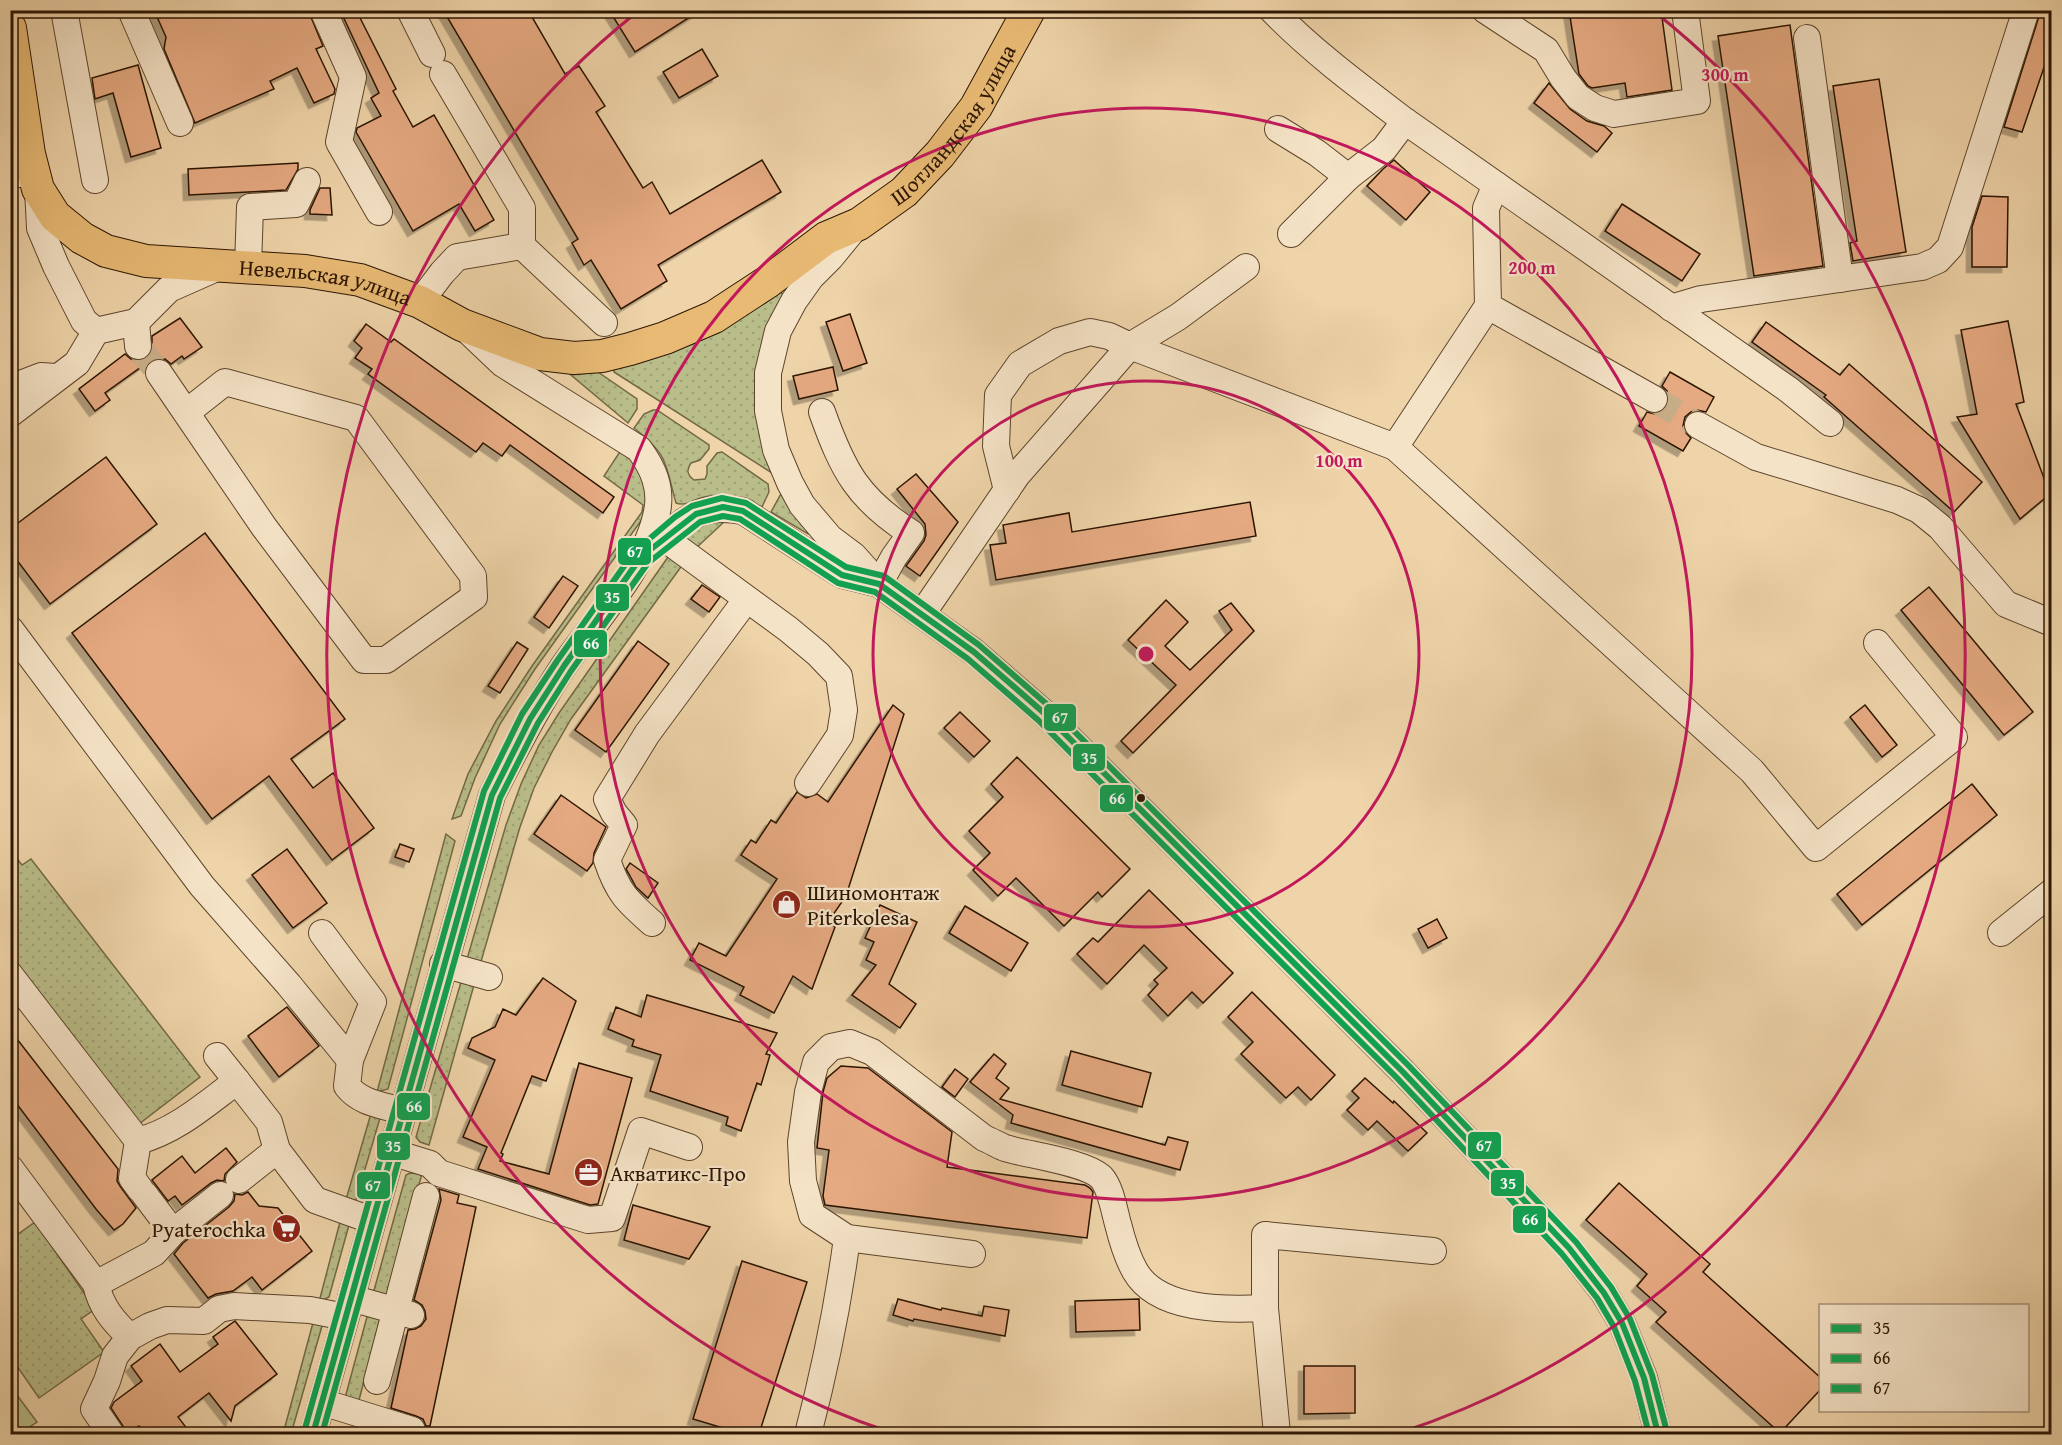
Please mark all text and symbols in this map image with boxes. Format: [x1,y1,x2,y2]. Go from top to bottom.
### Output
street label: Шотландская улица [884,38,1024,213]
text: 300 m [1701,61,1749,88]
street label: Невельская улица [238,251,417,314]
text: 200 m [1508,254,1556,281]
text: 100 m [1315,447,1363,474]
line badge: 67 [617,537,652,566]
text: 67 [627,539,643,563]
line badge: 35 [595,583,630,612]
text: 35 [604,585,620,609]
line badge: 66 [573,629,608,658]
text: 66 [583,631,599,655]
centre of rings [1136,644,1156,664]
line badge: 67 [1043,703,1077,732]
text: 67 [1052,705,1068,729]
line badge: 35 [1072,743,1106,772]
text: 35 [1081,746,1097,770]
line badge: 66 [1099,784,1134,813]
text: 66 [1109,786,1125,810]
unlabelled marker [1135,792,1147,804]
place label: Шиномонтаж Piterkolesa [807,876,940,933]
shop icon: Шиномонтаж Piterkolesa [770,889,802,921]
line badge: 66 [396,1092,431,1121]
text: 66 [406,1094,422,1118]
line badge: 67 [1467,1131,1502,1160]
line badge: 35 [376,1132,411,1161]
text: 67 [1476,1133,1492,1157]
text: 35 [385,1134,401,1158]
office icon: Акватикс-Про [573,1157,605,1189]
place label: Акватикс-Про [610,1157,746,1189]
line badge: 35 [1490,1169,1525,1197]
line badge: 67 [356,1171,391,1200]
text: 35 [1500,1171,1516,1195]
text: 67 [365,1173,381,1197]
line badge: 66 [1512,1205,1547,1234]
text: 66 [1522,1207,1538,1231]
place label: Pyaterochka [152,1213,267,1245]
supermarket icon: Pyaterochka [271,1213,303,1245]
legend [1819,1304,2029,1412]
text: 35 [1873,1314,1890,1341]
text: 66 [1873,1344,1890,1371]
text: 67 [1873,1374,1890,1401]

